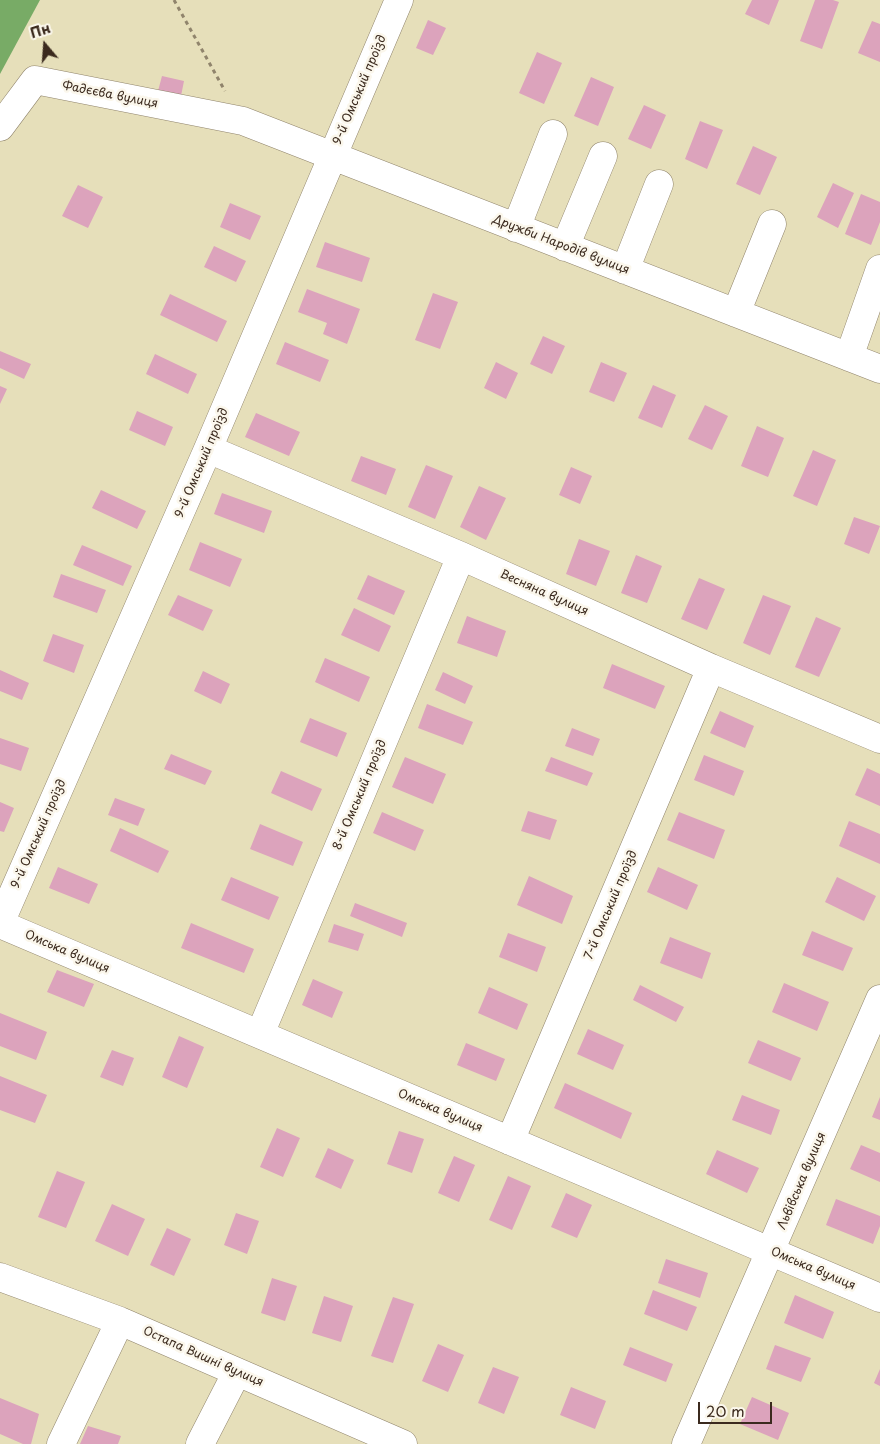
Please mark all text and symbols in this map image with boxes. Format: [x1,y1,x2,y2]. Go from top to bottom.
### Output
text: Пн [27,17,53,43]
north arrow [20,20,70,70]
street label: 9-й Омський проїзд [330,33,390,147]
street label: Фадєєва вулиця [61,79,159,111]
street label: Дружби Народів вулиця [491,212,631,278]
street label: 9-й Омський проїзд [172,406,232,520]
street label: Весняна вулиця [498,567,590,619]
street label: 8-й Омський проїзд [330,738,390,852]
street label: 9-й Омський проїзд [8,777,70,891]
street label: 7-й Омський проїзд [581,848,641,962]
street label: Омська вулиця [22,928,112,976]
street label: Омська вулиця [395,1087,485,1135]
street label: Львівська вулиця [775,1130,829,1232]
street label: Омська вулиця [768,1245,858,1293]
street label: Остапа Вишні вулиця [141,1324,265,1390]
scale bar [700,1392,774,1424]
text: 20 m [706,1399,745,1422]

